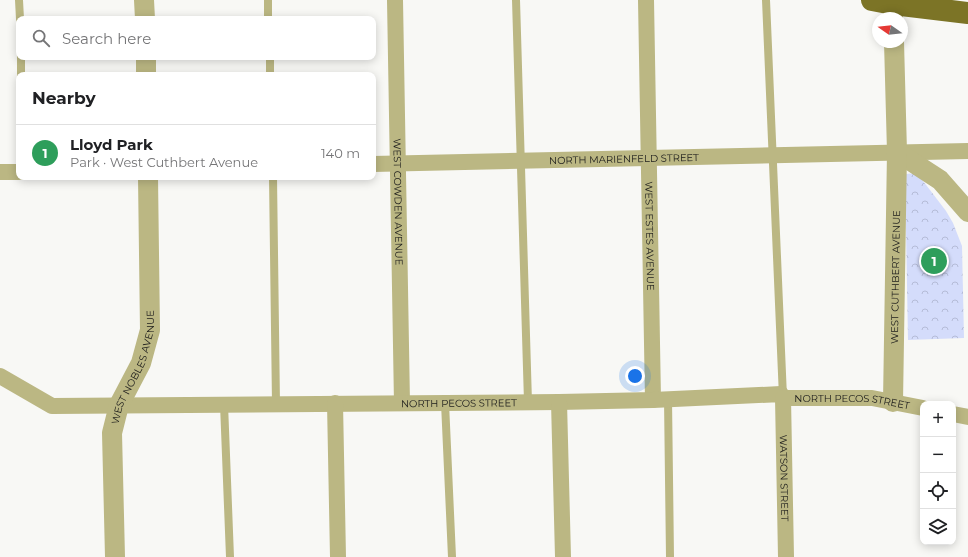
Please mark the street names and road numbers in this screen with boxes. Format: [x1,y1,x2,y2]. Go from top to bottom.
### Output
street label: WEST COWDEN AVENUE [390,138,406,266]
street label: NORTH MARIENFELD STREET [549,151,699,167]
street label: WEST ESTES AVENUE [642,181,657,291]
street label: WEST CUTHBERT AVENUE [888,210,903,344]
street label: WEST NOBLES AVENUE [109,310,157,425]
street label: NORTH PECOS STREET [794,392,911,412]
street label: NORTH PECOS STREET [401,396,517,410]
street label: WATSON STREET [777,435,791,522]

